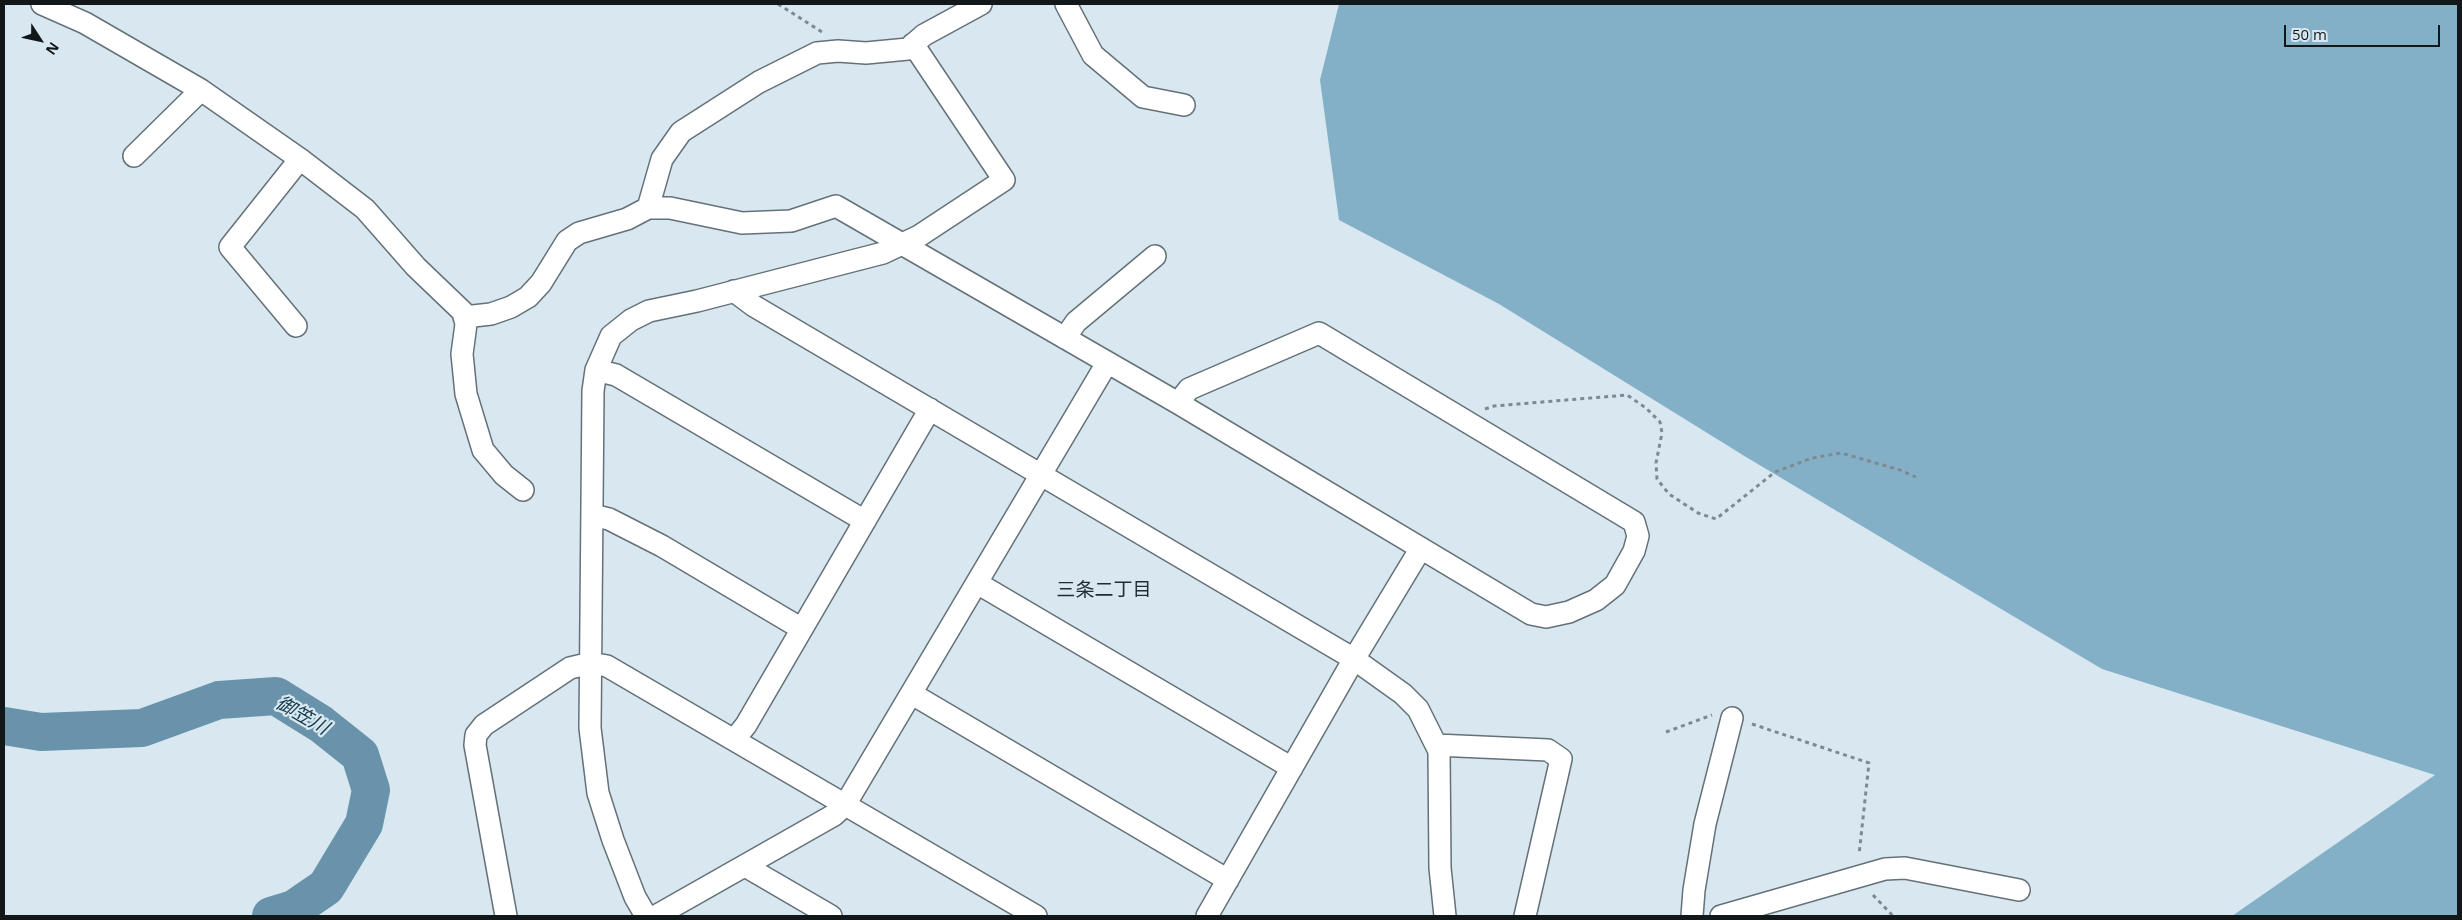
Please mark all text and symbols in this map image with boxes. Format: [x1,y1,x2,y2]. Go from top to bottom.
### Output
north arrow [15,15,65,65]
scale bar [2287,15,2443,47]
text: 50 m [2292,24,2327,44]
text: N [42,39,64,59]
district label: 三条二丁目 [1057,580,1151,602]
water label: 御笠川 [272,692,332,740]

